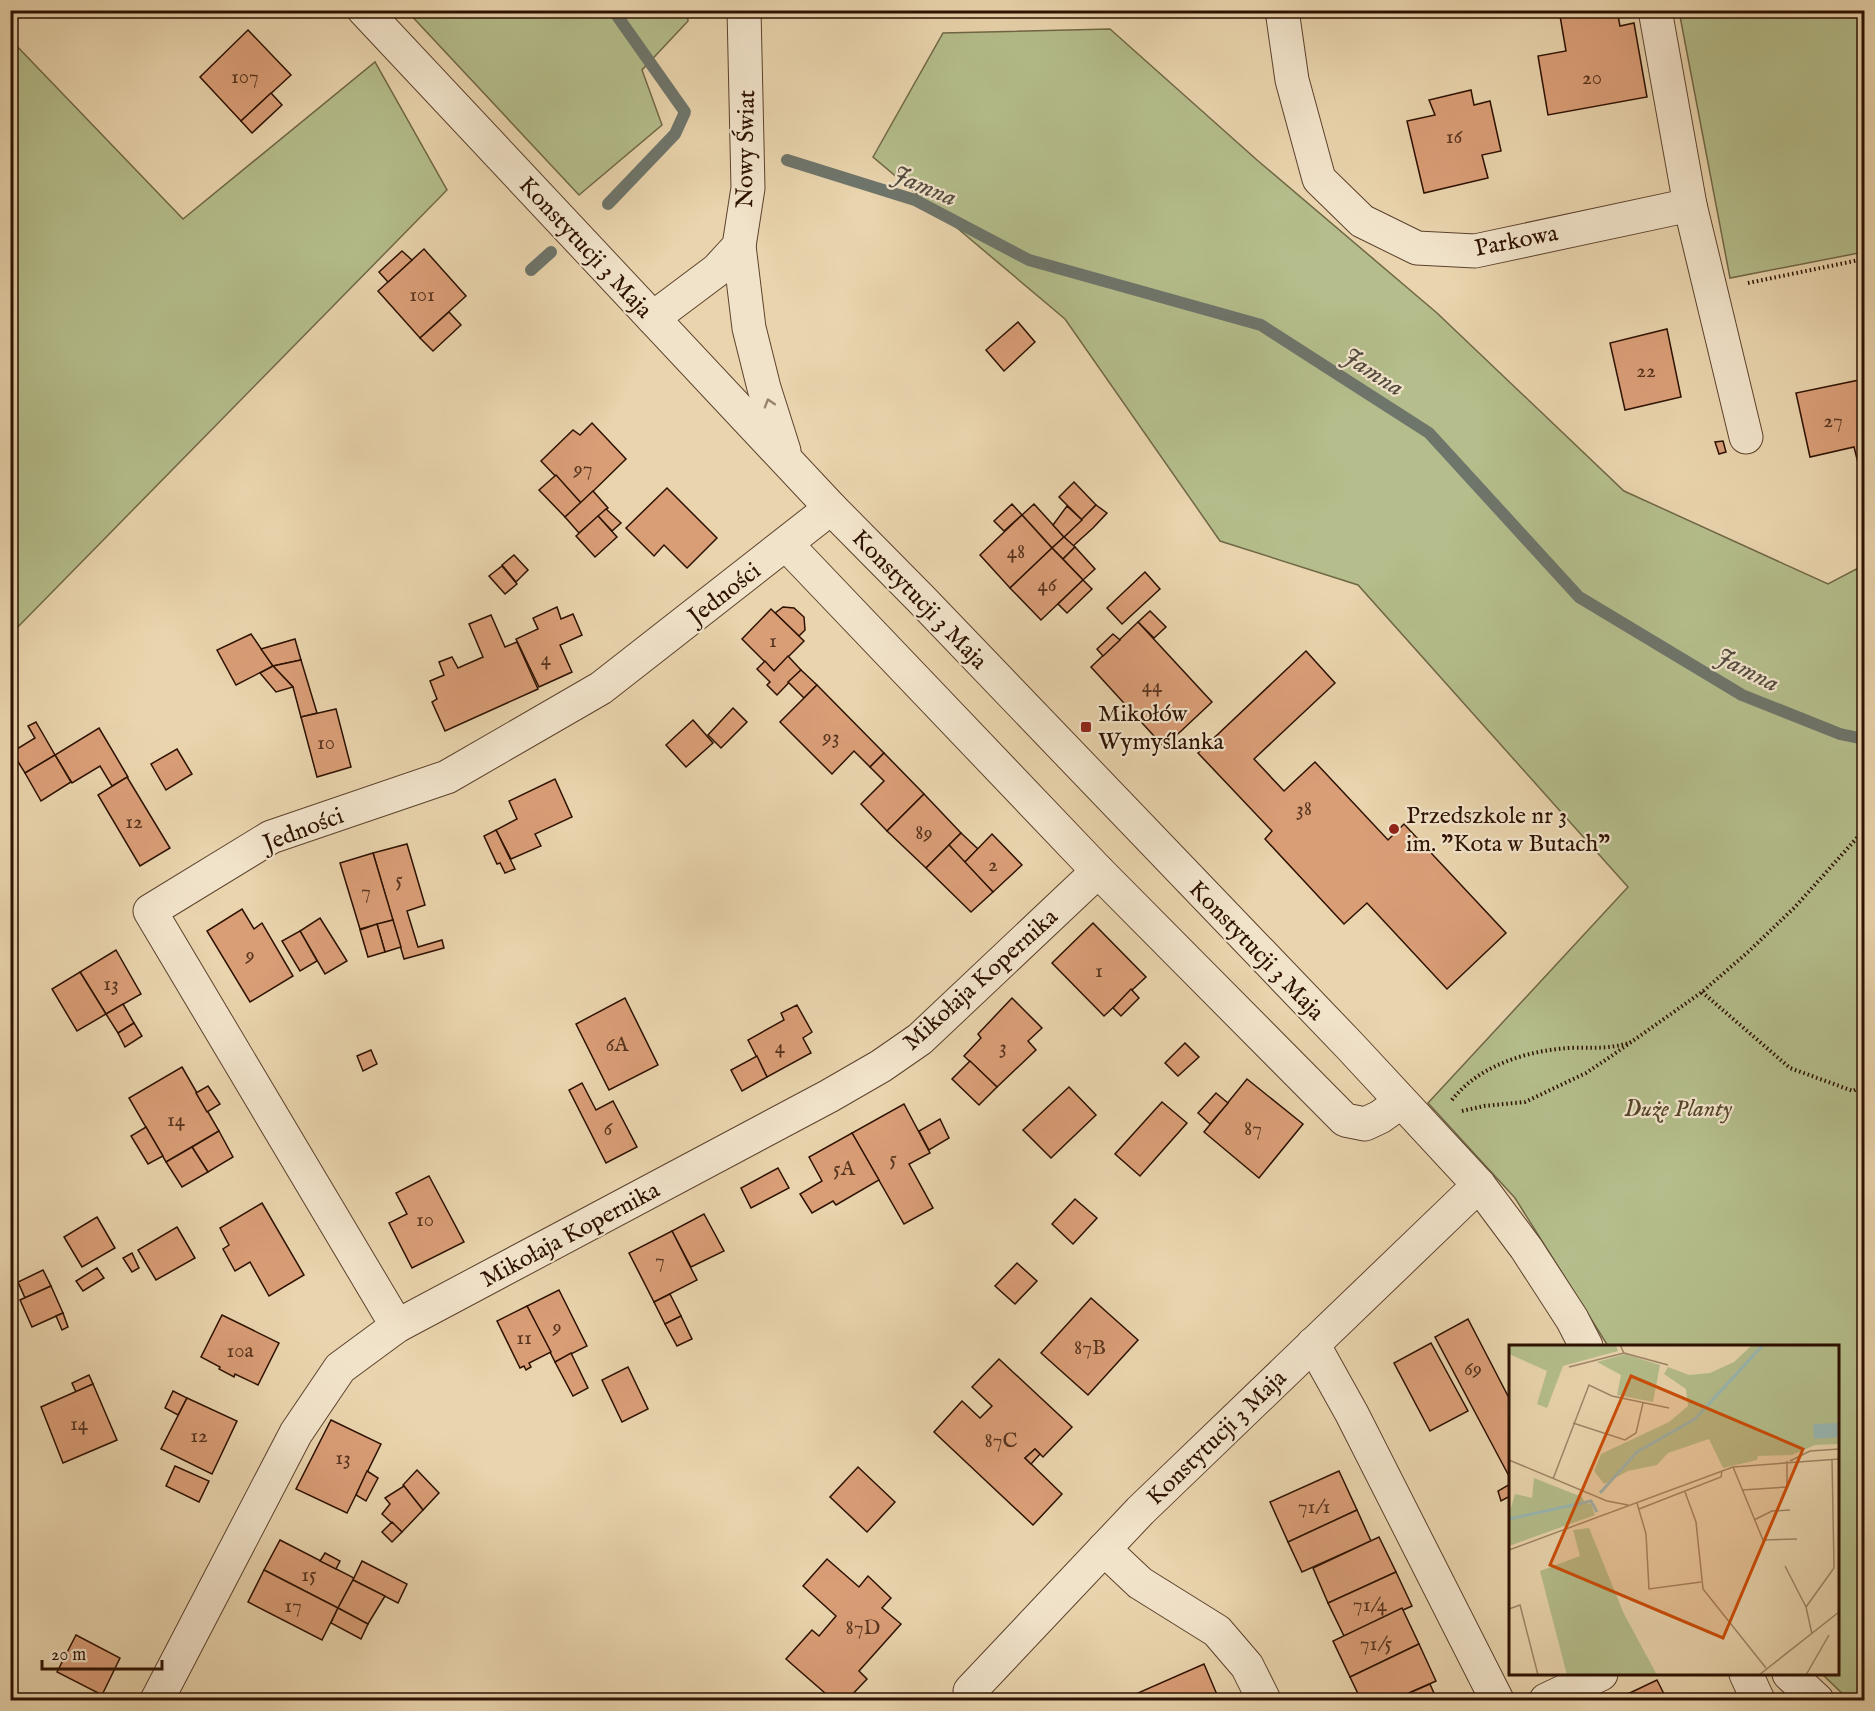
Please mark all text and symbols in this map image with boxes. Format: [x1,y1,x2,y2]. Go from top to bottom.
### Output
house number: 107 [231,64,259,91]
house number: 20 [1582,65,1602,92]
street label: Nowy Świat [730,90,763,208]
house number: 16 [1446,124,1463,151]
water label: Jamna [887,158,962,215]
street label: Konstytucji 3 Maja [511,171,659,326]
street label: Parkowa [1472,218,1561,265]
house number: 101 [409,282,435,309]
water label: Jamna [1336,340,1410,404]
house number: 22 [1636,358,1656,385]
one-way arrow [763,398,776,409]
house number: 27 [1823,408,1843,435]
house number: 97 [573,456,593,483]
street label: Konstytucji 3 Maja [844,523,994,677]
house number: 48 [1007,539,1025,566]
street label: Jedności [680,556,768,634]
house number: 46 [1037,572,1058,599]
house number: 1 [769,628,777,655]
water label: Jamna [1710,640,1785,700]
house number: 4 [541,646,552,673]
house number: 44 [1142,673,1163,700]
place label: Mikołów Wymyślanka [1098,699,1225,758]
marker: Mikołów Wymyślanka [1079,720,1093,734]
house number: 93 [821,724,840,751]
house number: 10 [317,730,335,757]
house number: 38 [1296,796,1312,823]
street label: Jedności [256,801,348,861]
place label: Przedszkole nr 3 im. "Kota w Butach" [1406,801,1610,860]
house number: 12 [125,809,143,836]
house number: 89 [915,820,933,847]
marker: Przedszkole nr 3 im. "Kota w Butach" [1387,822,1401,836]
house number: 2 [988,852,998,879]
house number: 5 [395,867,403,894]
street label: Konstytucji 3 Maja [1181,874,1331,1028]
house number: 7 [361,879,371,906]
street label: Mikołaja Kopernika [897,902,1065,1058]
house number: 9 [244,942,255,969]
house number: 1 [1095,958,1103,985]
house number: 13 [103,971,119,998]
house number: 6A [605,1032,629,1059]
house number: 4 [775,1034,786,1061]
house number: 3 [999,1034,1007,1061]
park label: Duże Planty [1624,1094,1733,1125]
house number: 14 [167,1107,186,1134]
house number: 6 [604,1116,614,1143]
house number: 87 [1244,1116,1262,1143]
house number: 5 [889,1146,897,1173]
house number: 5A [833,1156,856,1183]
street label: Mikołaja Kopernika [476,1175,666,1296]
house number: 10 [416,1207,434,1234]
house number: 7 [655,1248,665,1275]
house number: 9 [551,1314,562,1341]
house number: 11 [516,1325,532,1352]
house number: 87B [1074,1335,1106,1362]
house number: 10a [226,1338,254,1365]
inset map [1509,1345,1839,1675]
house number: 69 [1464,1356,1482,1383]
street label: Konstytucji 3 Maja [1140,1363,1294,1513]
house number: 14 [70,1411,89,1438]
house number: 12 [190,1423,208,1450]
house number: 87C [984,1428,1018,1455]
house number: 13 [335,1445,351,1472]
house number: 71/1 [1298,1494,1330,1521]
house number: 15 [301,1562,317,1589]
house number: 71/4 [1353,1592,1388,1619]
house number: 17 [284,1593,302,1620]
house number: 87D [846,1615,880,1642]
house number: 71/5 [1360,1631,1393,1658]
scale bar [42,1633,162,1671]
text: 20 m [51,1644,86,1667]

